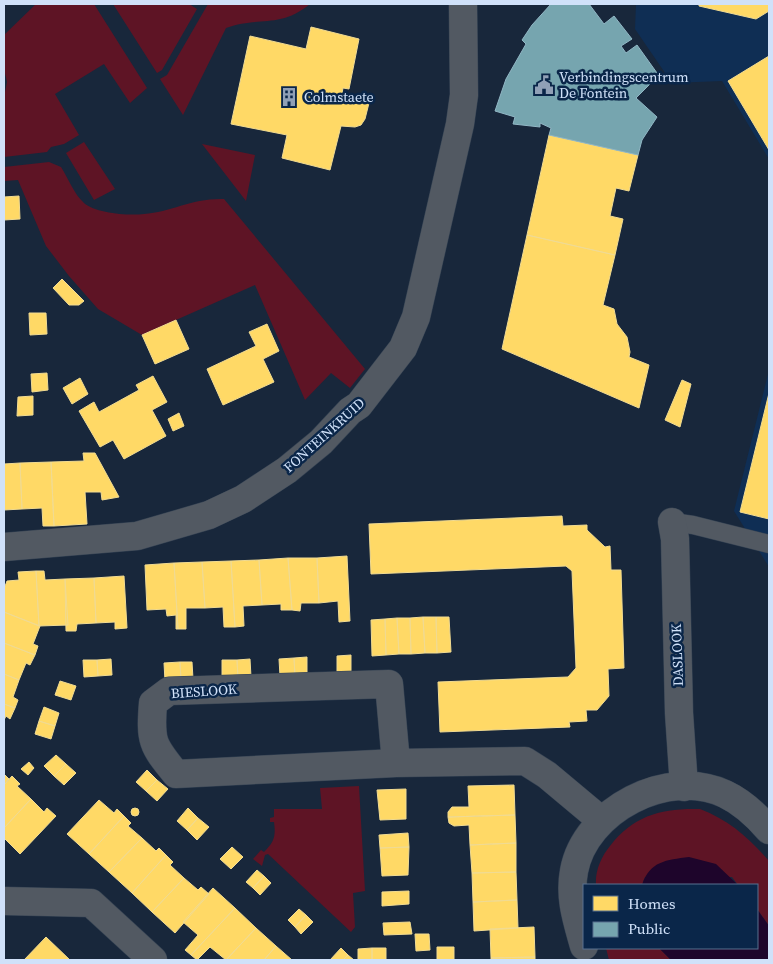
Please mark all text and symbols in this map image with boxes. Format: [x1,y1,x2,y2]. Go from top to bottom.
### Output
place label: Verbindingscentrum De Fontein [559,67,689,103]
public building icon: Verbindingscentrum De Fontein [533,74,555,96]
building icon: Colmstaete [278,86,300,108]
place label: Colmstaete [304,87,374,107]
street label: FONTEINKRUID [279,393,369,477]
street label: DASLOOK [666,623,688,687]
street label: BIESLOOK [170,679,238,703]
legend [583,884,758,949]
text: Homes [628,893,675,914]
text: Public [628,918,670,939]

